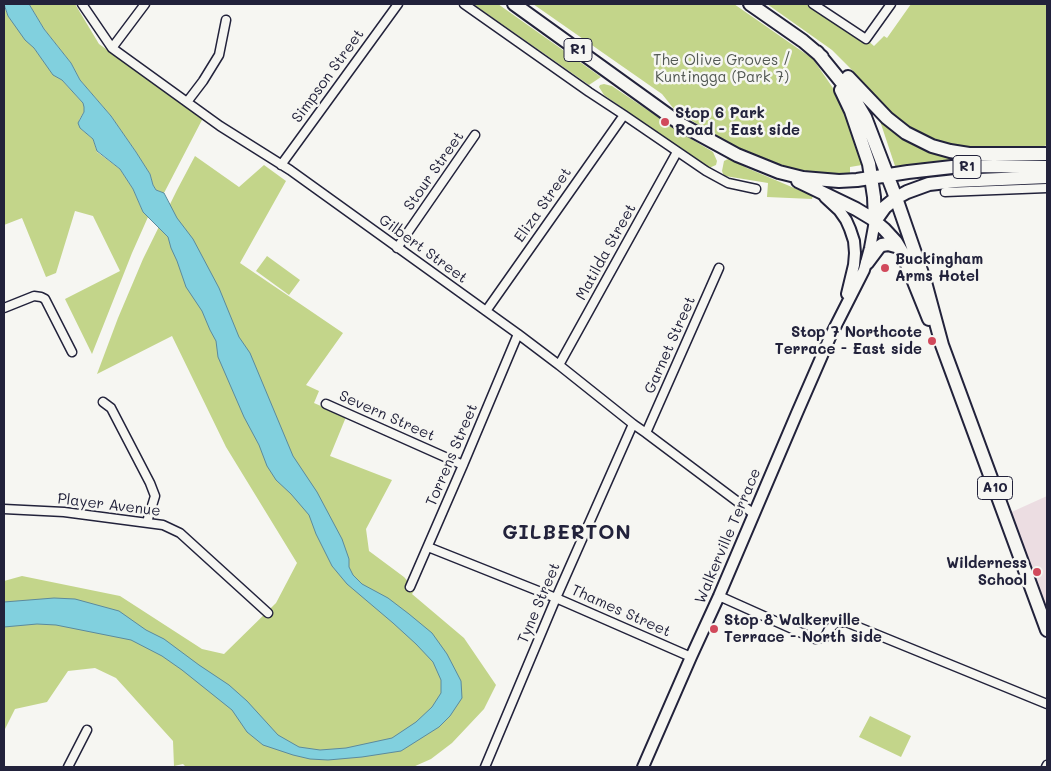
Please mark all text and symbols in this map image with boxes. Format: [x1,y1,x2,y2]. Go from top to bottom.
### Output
street label: Simpson Street [288,26,368,126]
road number: R1 [564,38,592,62]
park label: The Olive Groves / Kuntingga (Park 7) [653,51,791,86]
place label: Stop 6 Park Road - East side [675,104,800,139]
marker: Stop 6 Park Road - East side [659,116,671,128]
street label: Stour Street [400,128,468,214]
road number: R1 [953,156,981,178]
street label: Eliza Street [511,164,575,246]
street label: Matilda Street [572,201,640,303]
street label: Gilbert Street [375,211,471,287]
place label: Buckingham Arms Hotel [895,250,983,285]
marker: Buckingham Arms Hotel [879,262,891,274]
street label: Garnet Street [640,294,700,396]
place label: Stop 7 Northcote Terrace - East side [775,323,922,358]
marker: Stop 7 Northcote Terrace - East side [926,335,938,347]
street label: Severn Street [336,387,438,445]
street label: Torrens Street [422,401,482,509]
street label: Walkerville Terrace [691,466,765,606]
road number: A10 [978,476,1012,499]
street label: Player Avenue [56,490,162,520]
district label: GILBERTON [501,521,633,545]
place label: Wilderness School [946,554,1027,589]
street label: Tyne Street [514,560,564,646]
marker: Wilderness School [1031,566,1043,578]
street label: Thames Street [568,581,674,641]
place label: Stop 8 Walkerville Terrace - North side [724,611,882,646]
marker: Stop 8 Walkerville Terrace - North side [708,623,720,635]

